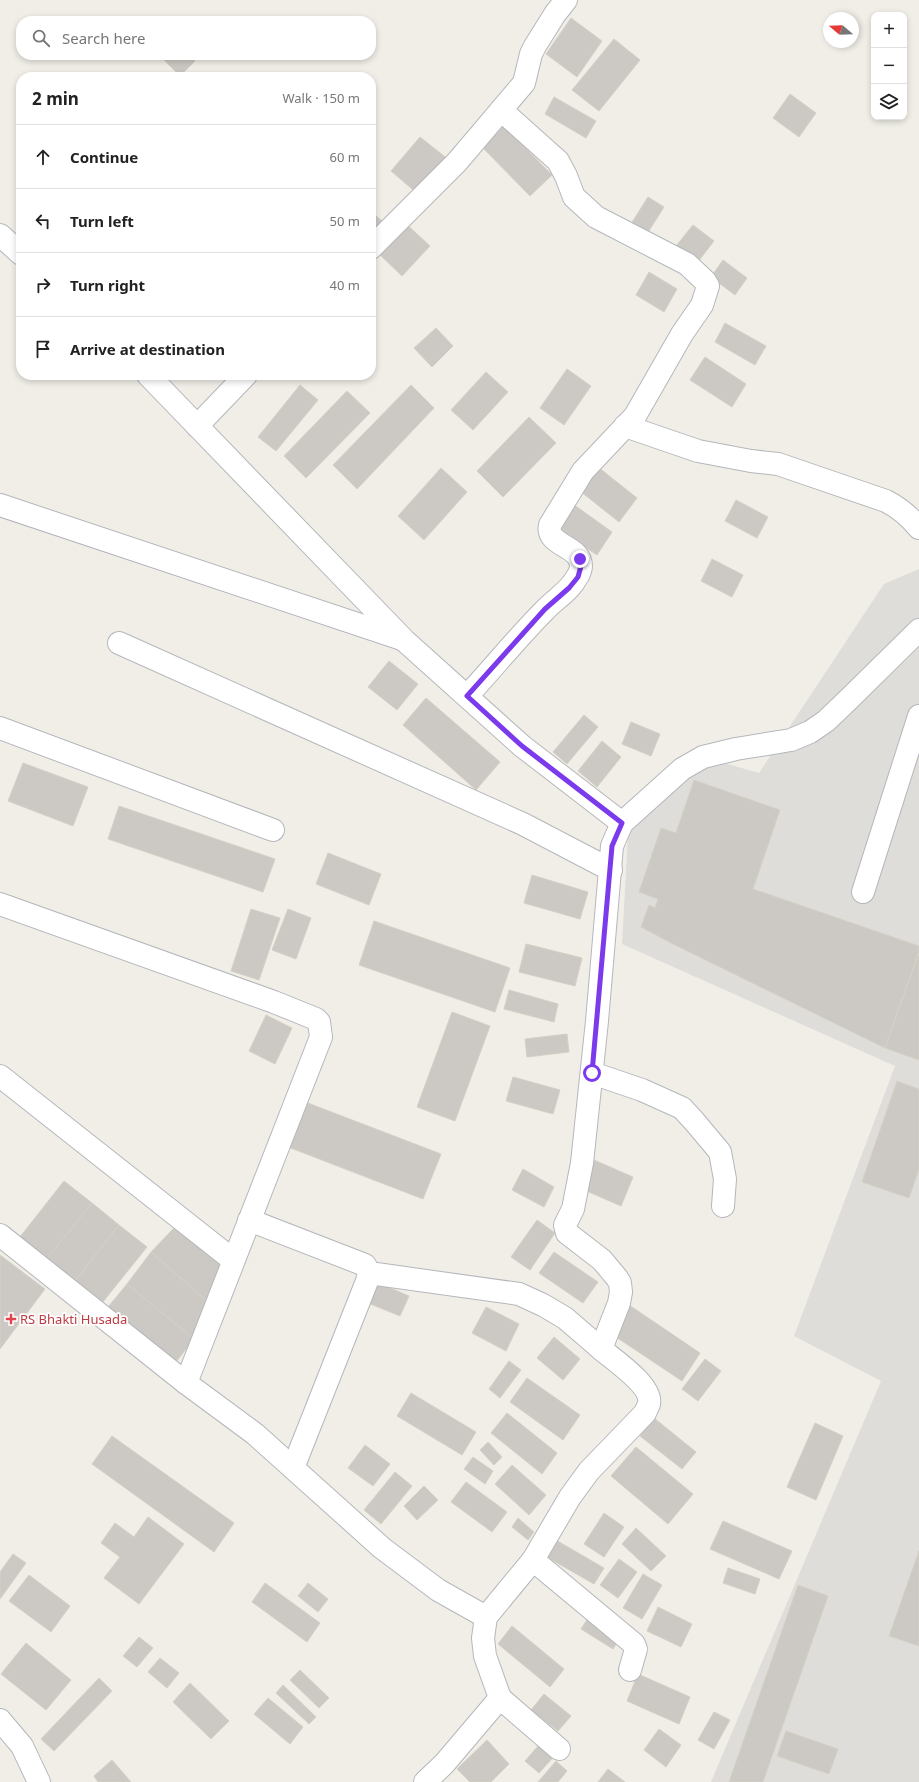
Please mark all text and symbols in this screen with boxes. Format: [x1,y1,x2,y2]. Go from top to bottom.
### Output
north arrow [823,12,859,48]
map controls [871,12,907,120]
button: + [871,12,907,48]
search box [16,16,376,60]
icon: search [30,27,52,49]
text: Search here [62,28,145,48]
button: − [871,48,907,84]
button: layers [871,84,907,120]
text: 2 min [32,87,79,110]
text: Walk · 150 m [282,89,360,107]
icon: ahead [32,146,54,168]
text: Continue [70,147,138,167]
text: 60 m [330,148,360,166]
icon: left [32,210,54,232]
text: Turn left [70,211,134,231]
text: 50 m [330,212,360,230]
icon: right [32,274,54,296]
text: Turn right [70,275,145,295]
text: 40 m [330,276,360,294]
icon: arrive [32,338,54,360]
text: Arrive at destination [70,339,225,359]
route end [571,550,589,568]
route start [583,1064,601,1082]
place label: RS Bhakti Husada [20,1310,127,1328]
marker: RS Bhakti Husada [5,1313,17,1325]

